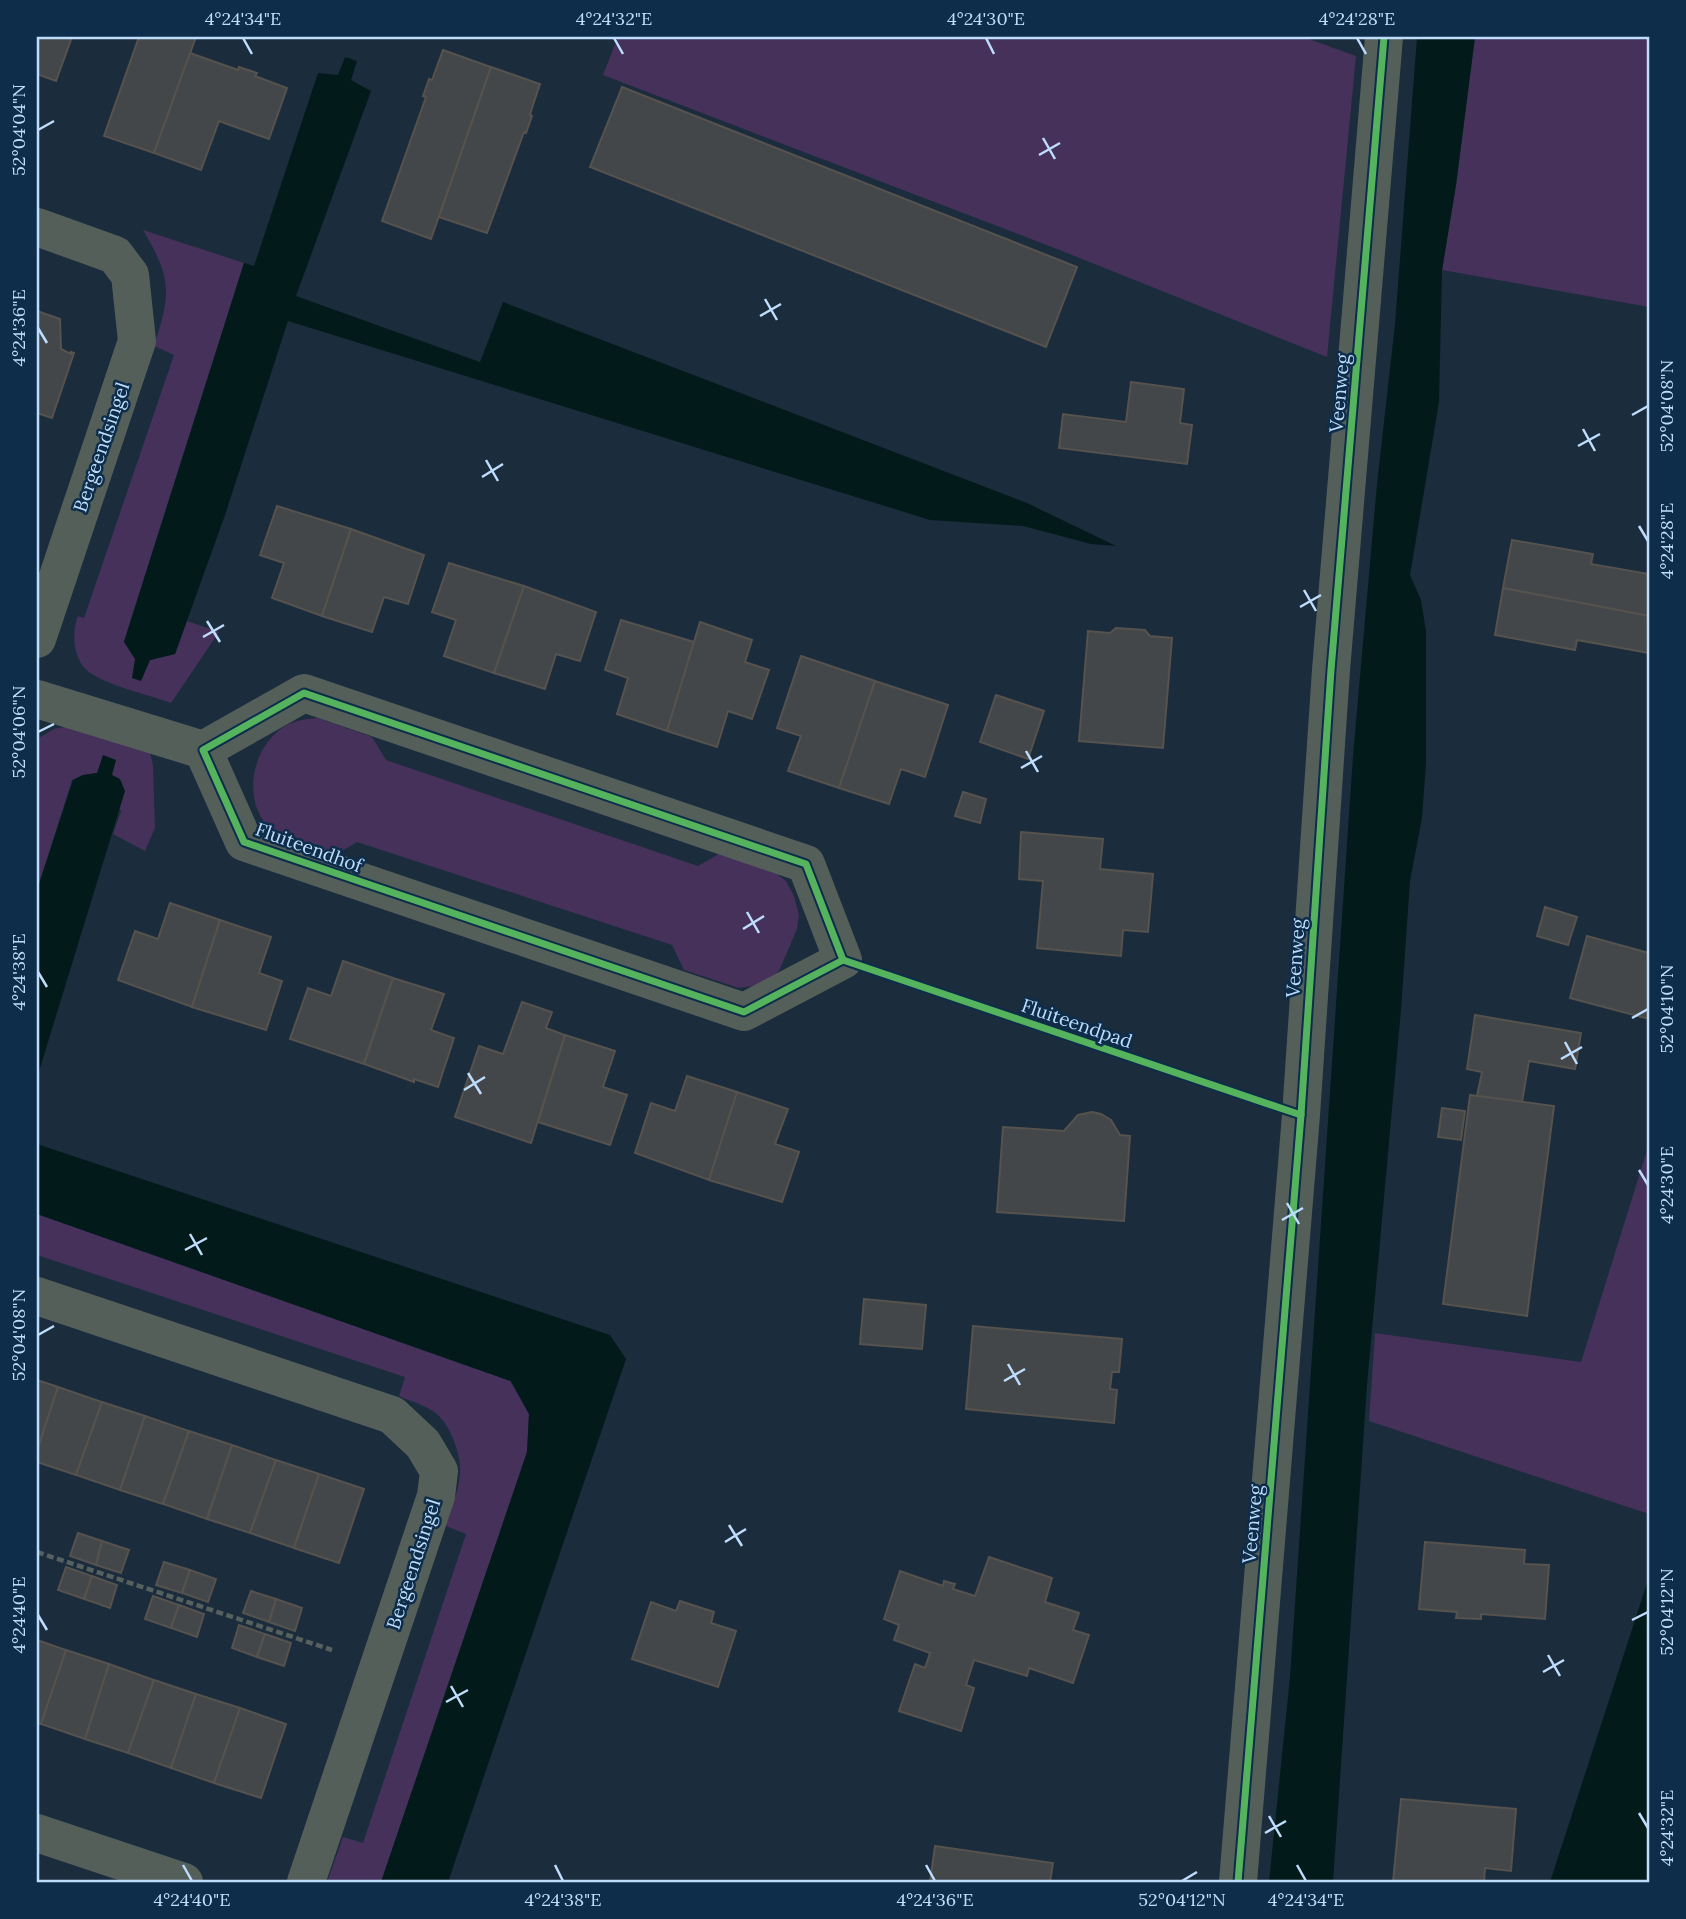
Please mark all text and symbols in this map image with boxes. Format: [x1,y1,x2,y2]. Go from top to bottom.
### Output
text: 4°24'34"E [205,7,281,30]
text: 4°24'32"E [576,7,652,30]
text: 4°24'30"E [947,7,1025,30]
text: 4°24'28"E [1319,7,1395,30]
text: 52°04'04"N [7,84,30,176]
text: 4°24'36"E [7,289,30,367]
street label: Veenweg [1324,352,1354,434]
text: 52°04'08"N [1655,360,1678,452]
street label: Bergeendsingel [68,379,134,515]
text: 4°24'28"E [1655,503,1678,579]
text: 52°04'06"N [7,686,30,778]
street label: Fluiteendhof [252,817,367,878]
street label: Veenweg [1280,917,1310,999]
text: 4°24'38"E [7,934,30,1010]
text: 52°04'10"N [1655,965,1678,1053]
street label: Fluiteendpad [1018,993,1136,1053]
text: 4°24'30"E [1655,1146,1678,1224]
text: 52°04'08"N [7,1289,30,1381]
street label: Veenweg [1237,1483,1267,1565]
street label: Bergeendsingel [381,1496,445,1632]
text: 52°04'12"N [1655,1568,1678,1656]
text: 4°24'40"E [7,1577,30,1653]
text: 4°24'32"E [1655,1790,1678,1866]
text: 4°24'40"E [154,1888,230,1911]
text: 4°24'38"E [525,1888,601,1911]
text: 4°24'36"E [896,1888,974,1911]
text: 52°04'12"N [1138,1888,1226,1911]
text: 4°24'34"E [1268,1888,1344,1911]

